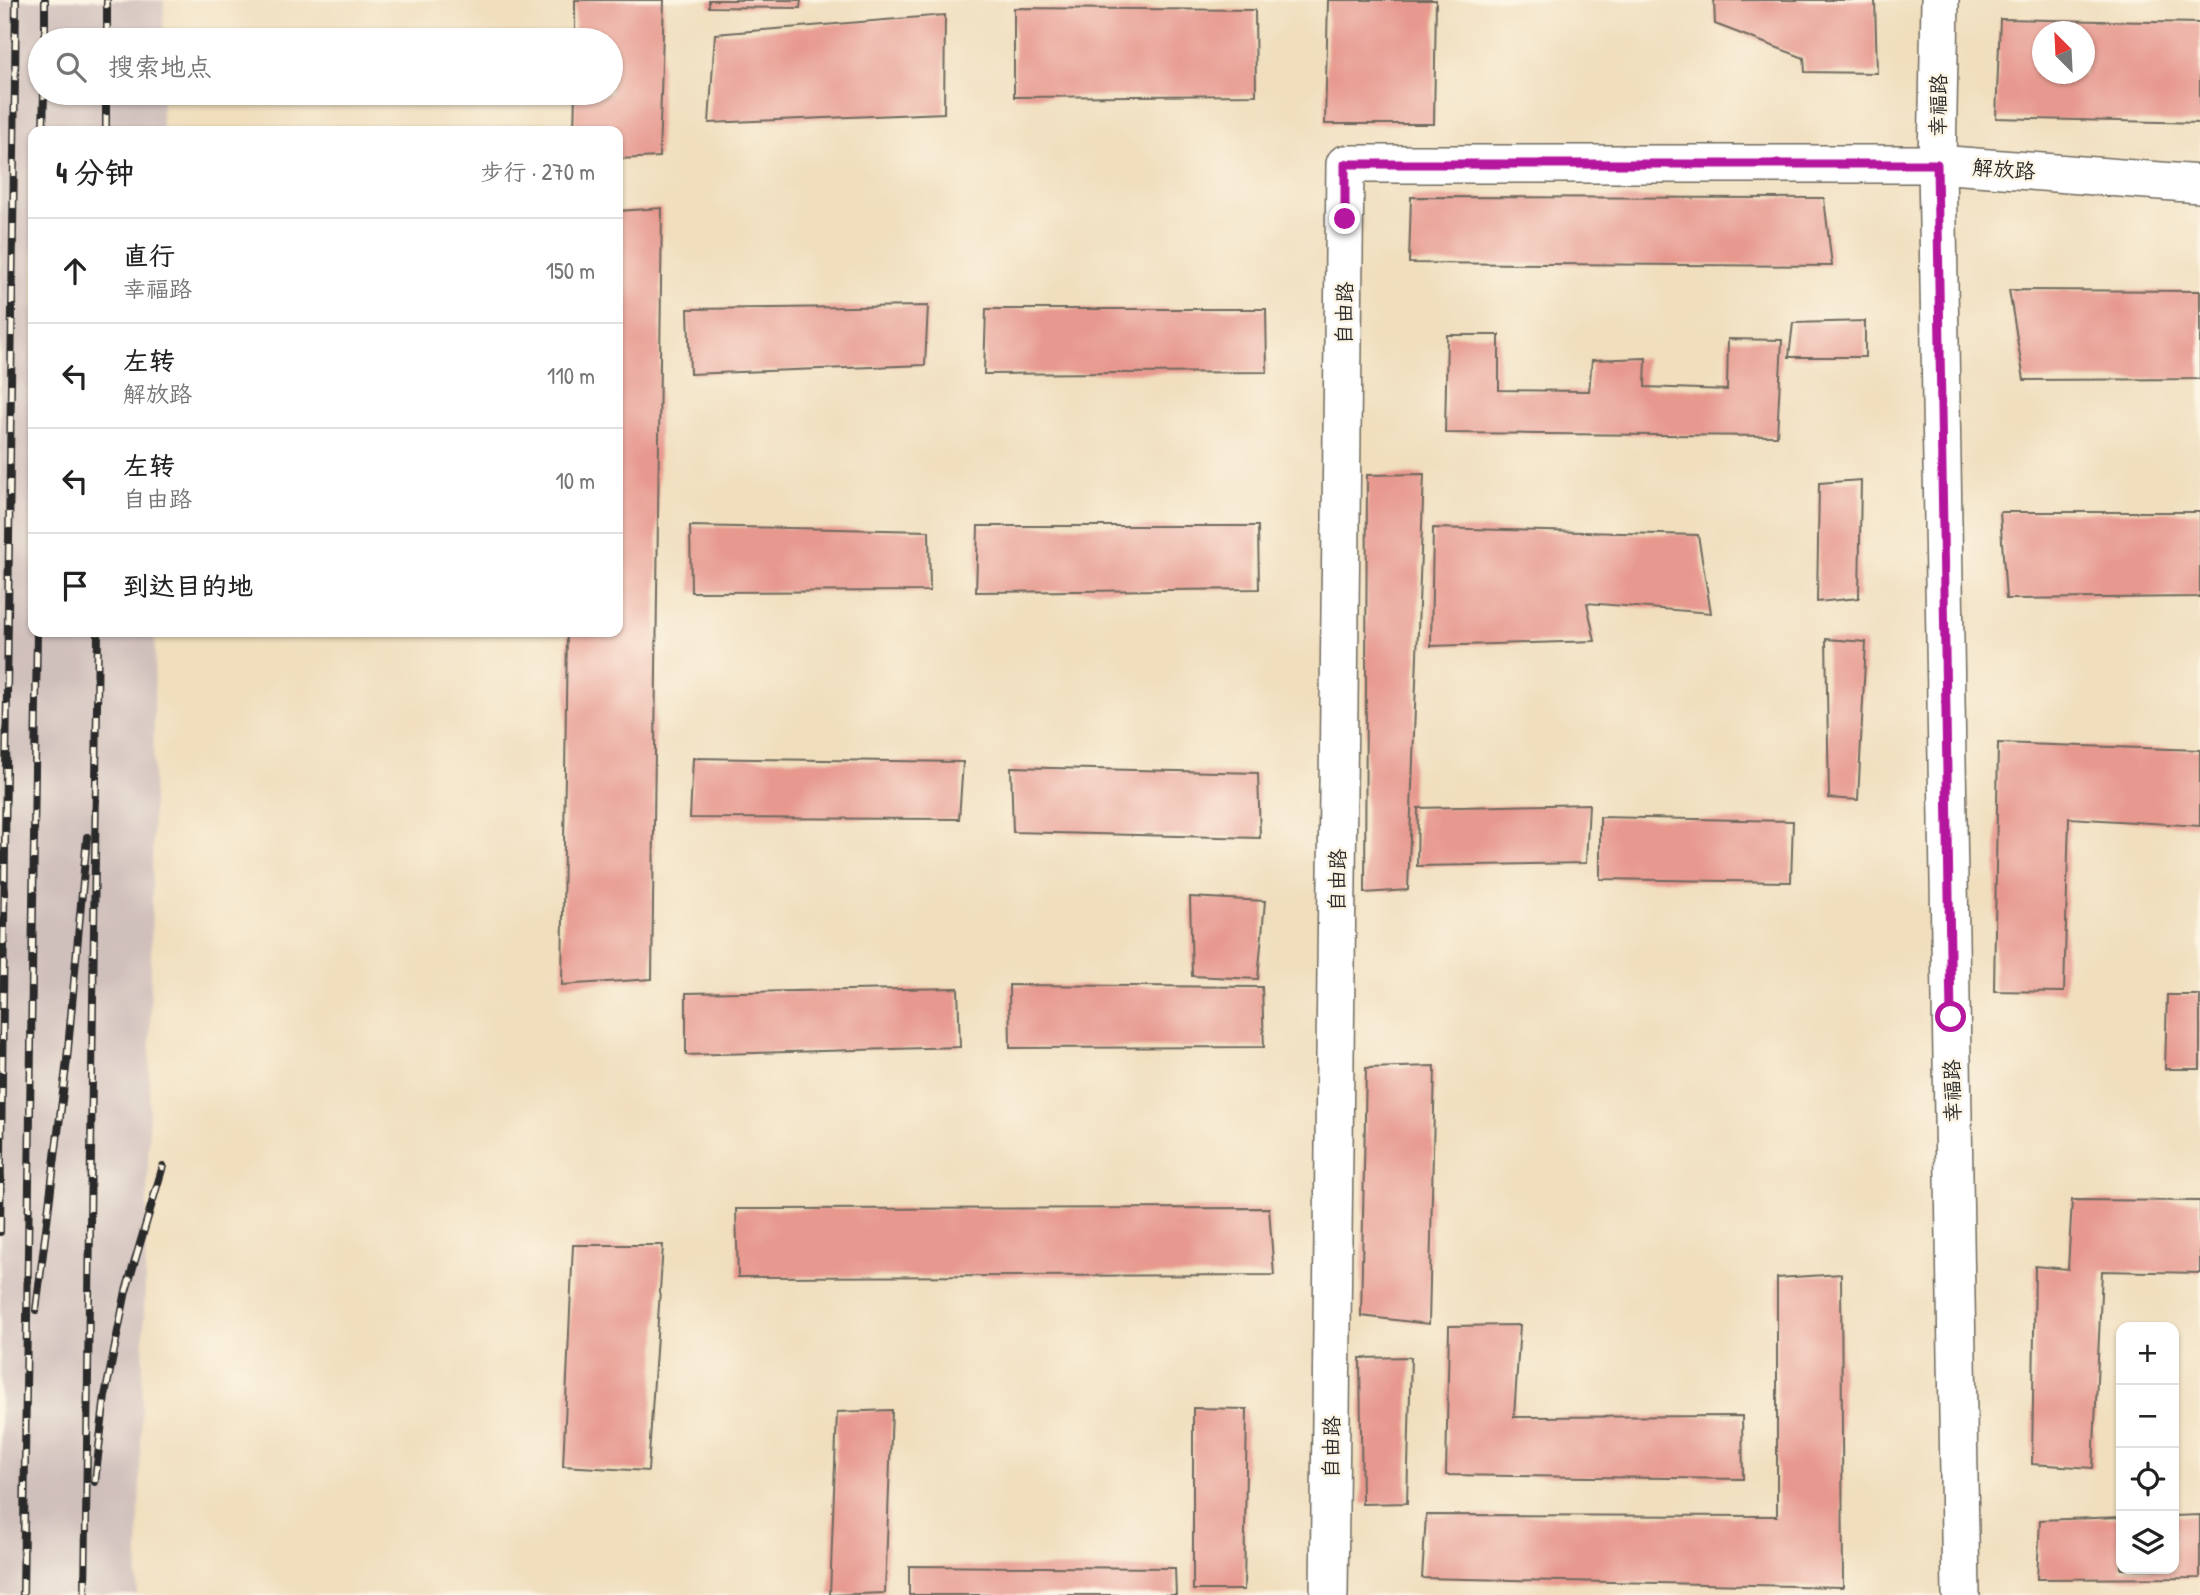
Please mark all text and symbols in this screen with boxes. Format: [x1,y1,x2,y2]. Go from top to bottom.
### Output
north arrow [2032,21,2095,84]
search box [28,28,623,105]
icon: search [52,48,90,86]
text: 搜索地点 [108,49,212,84]
street label: 幸福路 [1923,73,1953,137]
text: 4 分钟 [56,152,134,192]
street label: 解放路 [1972,152,2036,186]
text: 步行 · 270 m [480,156,595,187]
route end [1329,203,1360,234]
text: 直行 [123,238,175,273]
icon: ahead [56,252,94,290]
text: 150 m [546,255,595,286]
text: 幸福路 [123,273,192,304]
street label: 自由路 [1329,281,1359,345]
text: 左转 [123,343,175,378]
icon: left [56,357,94,395]
text: 110 m [547,360,595,391]
text: 解放路 [123,378,192,409]
text: 左转 [123,448,175,483]
icon: left [56,462,94,500]
text: 10 m [555,465,595,496]
text: 自由路 [123,483,192,514]
icon: arrive [56,567,94,605]
text: 到达目的地 [123,568,253,603]
street label: 自由路 [1322,848,1352,912]
route start [1935,1001,1966,1032]
street label: 幸福路 [1937,1059,1967,1123]
map controls [2116,1322,2179,1574]
button: + [2116,1322,2179,1385]
button: − [2116,1385,2179,1448]
street label: 自由路 [1316,1415,1346,1479]
button: locate [2116,1448,2179,1511]
button: layers [2116,1511,2179,1574]

